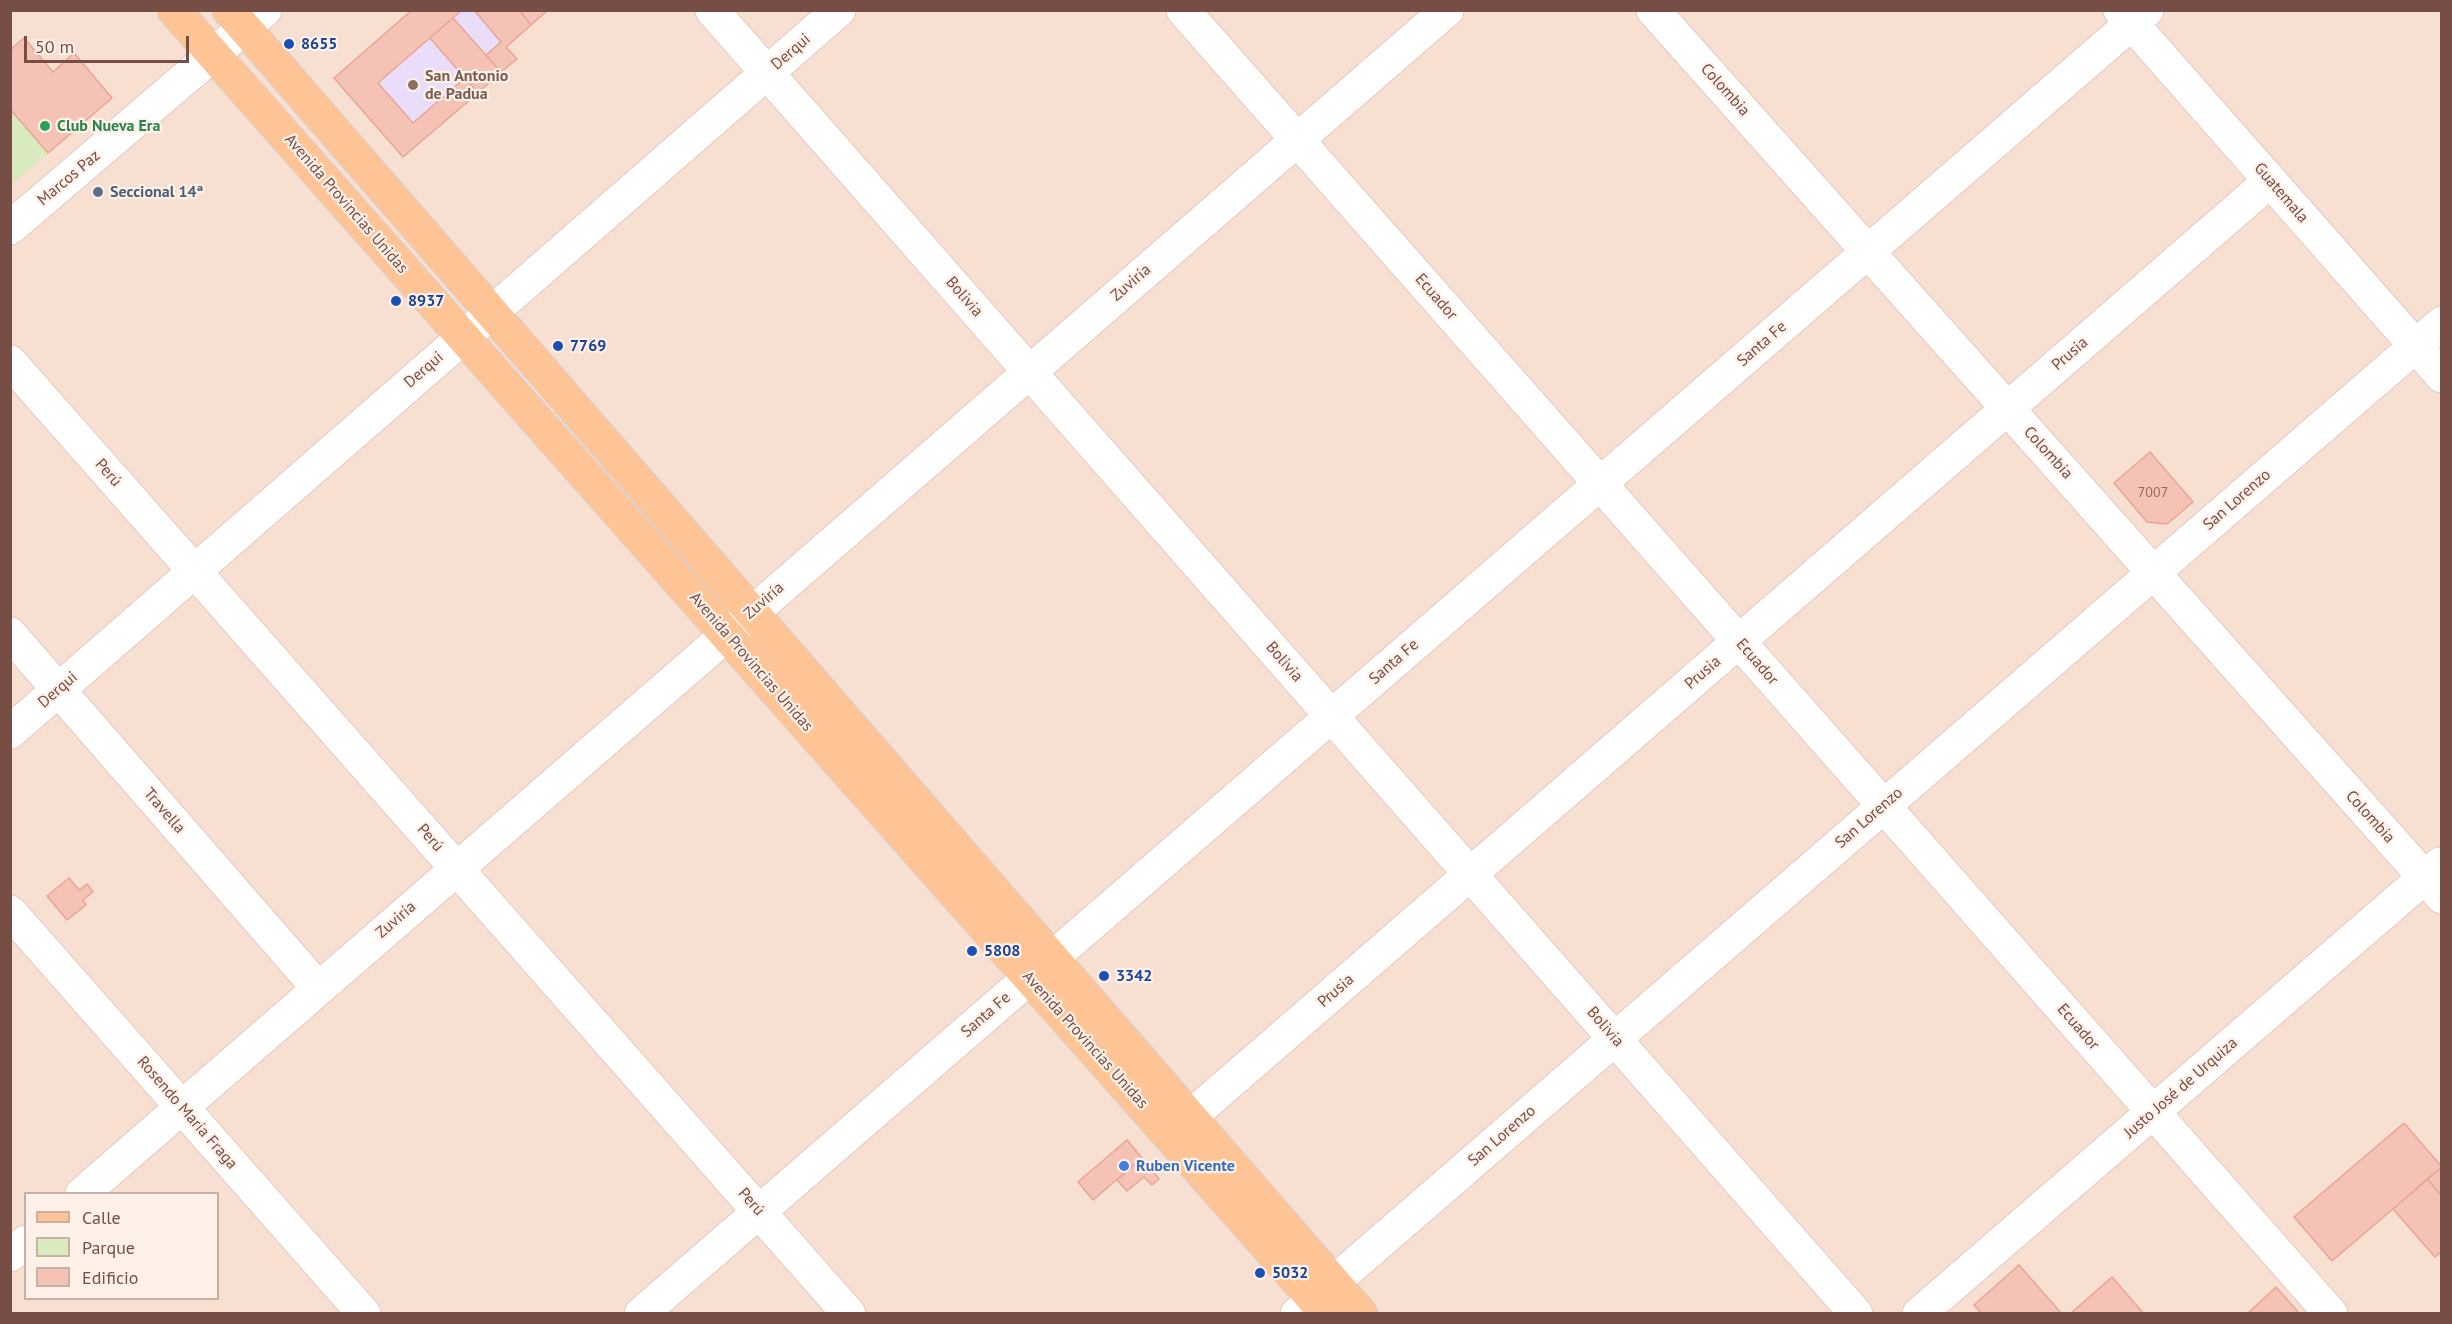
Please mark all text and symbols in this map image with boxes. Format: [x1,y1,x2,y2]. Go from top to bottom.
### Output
scale bar [27,24,192,62]
street label: Derqui [768,30,814,74]
place label: 8655 [301,34,337,54]
text: 50 m [35,35,74,58]
marker: 8655 [282,37,296,51]
street label: Colombia [1696,60,1754,120]
place label: San Antonio de Padua [425,66,508,104]
marker: San Antonio de Padua [406,78,420,92]
place label: Club Nueva Era [57,116,160,136]
marker: Club Nueva Era [38,119,52,133]
street label: Avenida Provincias Unidas [280,130,412,278]
street label: Marcos Paz [34,146,104,210]
street label: Guatemala [2250,159,2312,227]
place label: Seccional 14ª [110,182,203,202]
marker: Seccional 14ª [91,185,105,199]
street label: Zuviría [1107,260,1155,306]
street label: Ecuador [1411,270,1461,324]
street label: Bolivia [941,273,987,321]
place label: 8937 [408,291,444,311]
marker: 8937 [389,294,403,308]
street label: Santa Fe [1733,317,1791,371]
street label: Prusia [2048,333,2092,375]
place label: 7769 [570,336,606,356]
marker: 7769 [551,339,565,353]
street label: Derqui [401,348,447,392]
street label: Colombia [2019,423,2077,483]
street label: Perú [91,455,125,491]
street label: San Lorenzo [2199,465,2275,535]
house number: 7007 [2138,485,2168,501]
street label: Zuviría [740,578,788,624]
street label: Avenida Provincias Unidas [685,588,817,736]
street label: Santa Fe [1365,635,1423,689]
street label: Ecuador [1732,635,1782,689]
street label: Bolivia [1261,638,1307,686]
street label: Prusia [1681,652,1725,694]
street label: Derqui [35,668,81,712]
street label: San Lorenzo [1831,783,1907,853]
street label: Travella [139,785,189,837]
street label: Colombia [2341,787,2399,847]
street label: Perú [413,820,447,856]
street label: Zuviría [372,897,420,943]
place label: 5808 [984,941,1020,961]
marker: 5808 [965,944,979,958]
place label: 3342 [1116,966,1152,986]
street label: Avenida Provincias Unidas [1018,967,1152,1113]
marker: 3342 [1097,969,1111,983]
street label: Prusia [1314,970,1358,1012]
street label: Santa Fe [957,988,1015,1042]
street label: Ecuador [2053,1000,2103,1054]
street label: Bolivia [1582,1003,1628,1051]
street label: Justo José de Urquiza [2120,1034,2242,1142]
street label: Rosendo María Fraga [133,1053,241,1173]
street label: San Lorenzo [1464,1101,1540,1171]
place label: Ruben Vicente [1136,1156,1235,1176]
marker: Ruben Vicente [1117,1159,1131,1173]
street label: Perú [734,1184,768,1220]
legend [24,1192,219,1300]
text: Calle [82,1206,121,1229]
text: Parque [82,1236,135,1259]
place label: 5032 [1272,1263,1308,1283]
text: Edificio [82,1266,138,1289]
marker: 5032 [1253,1266,1267,1280]

